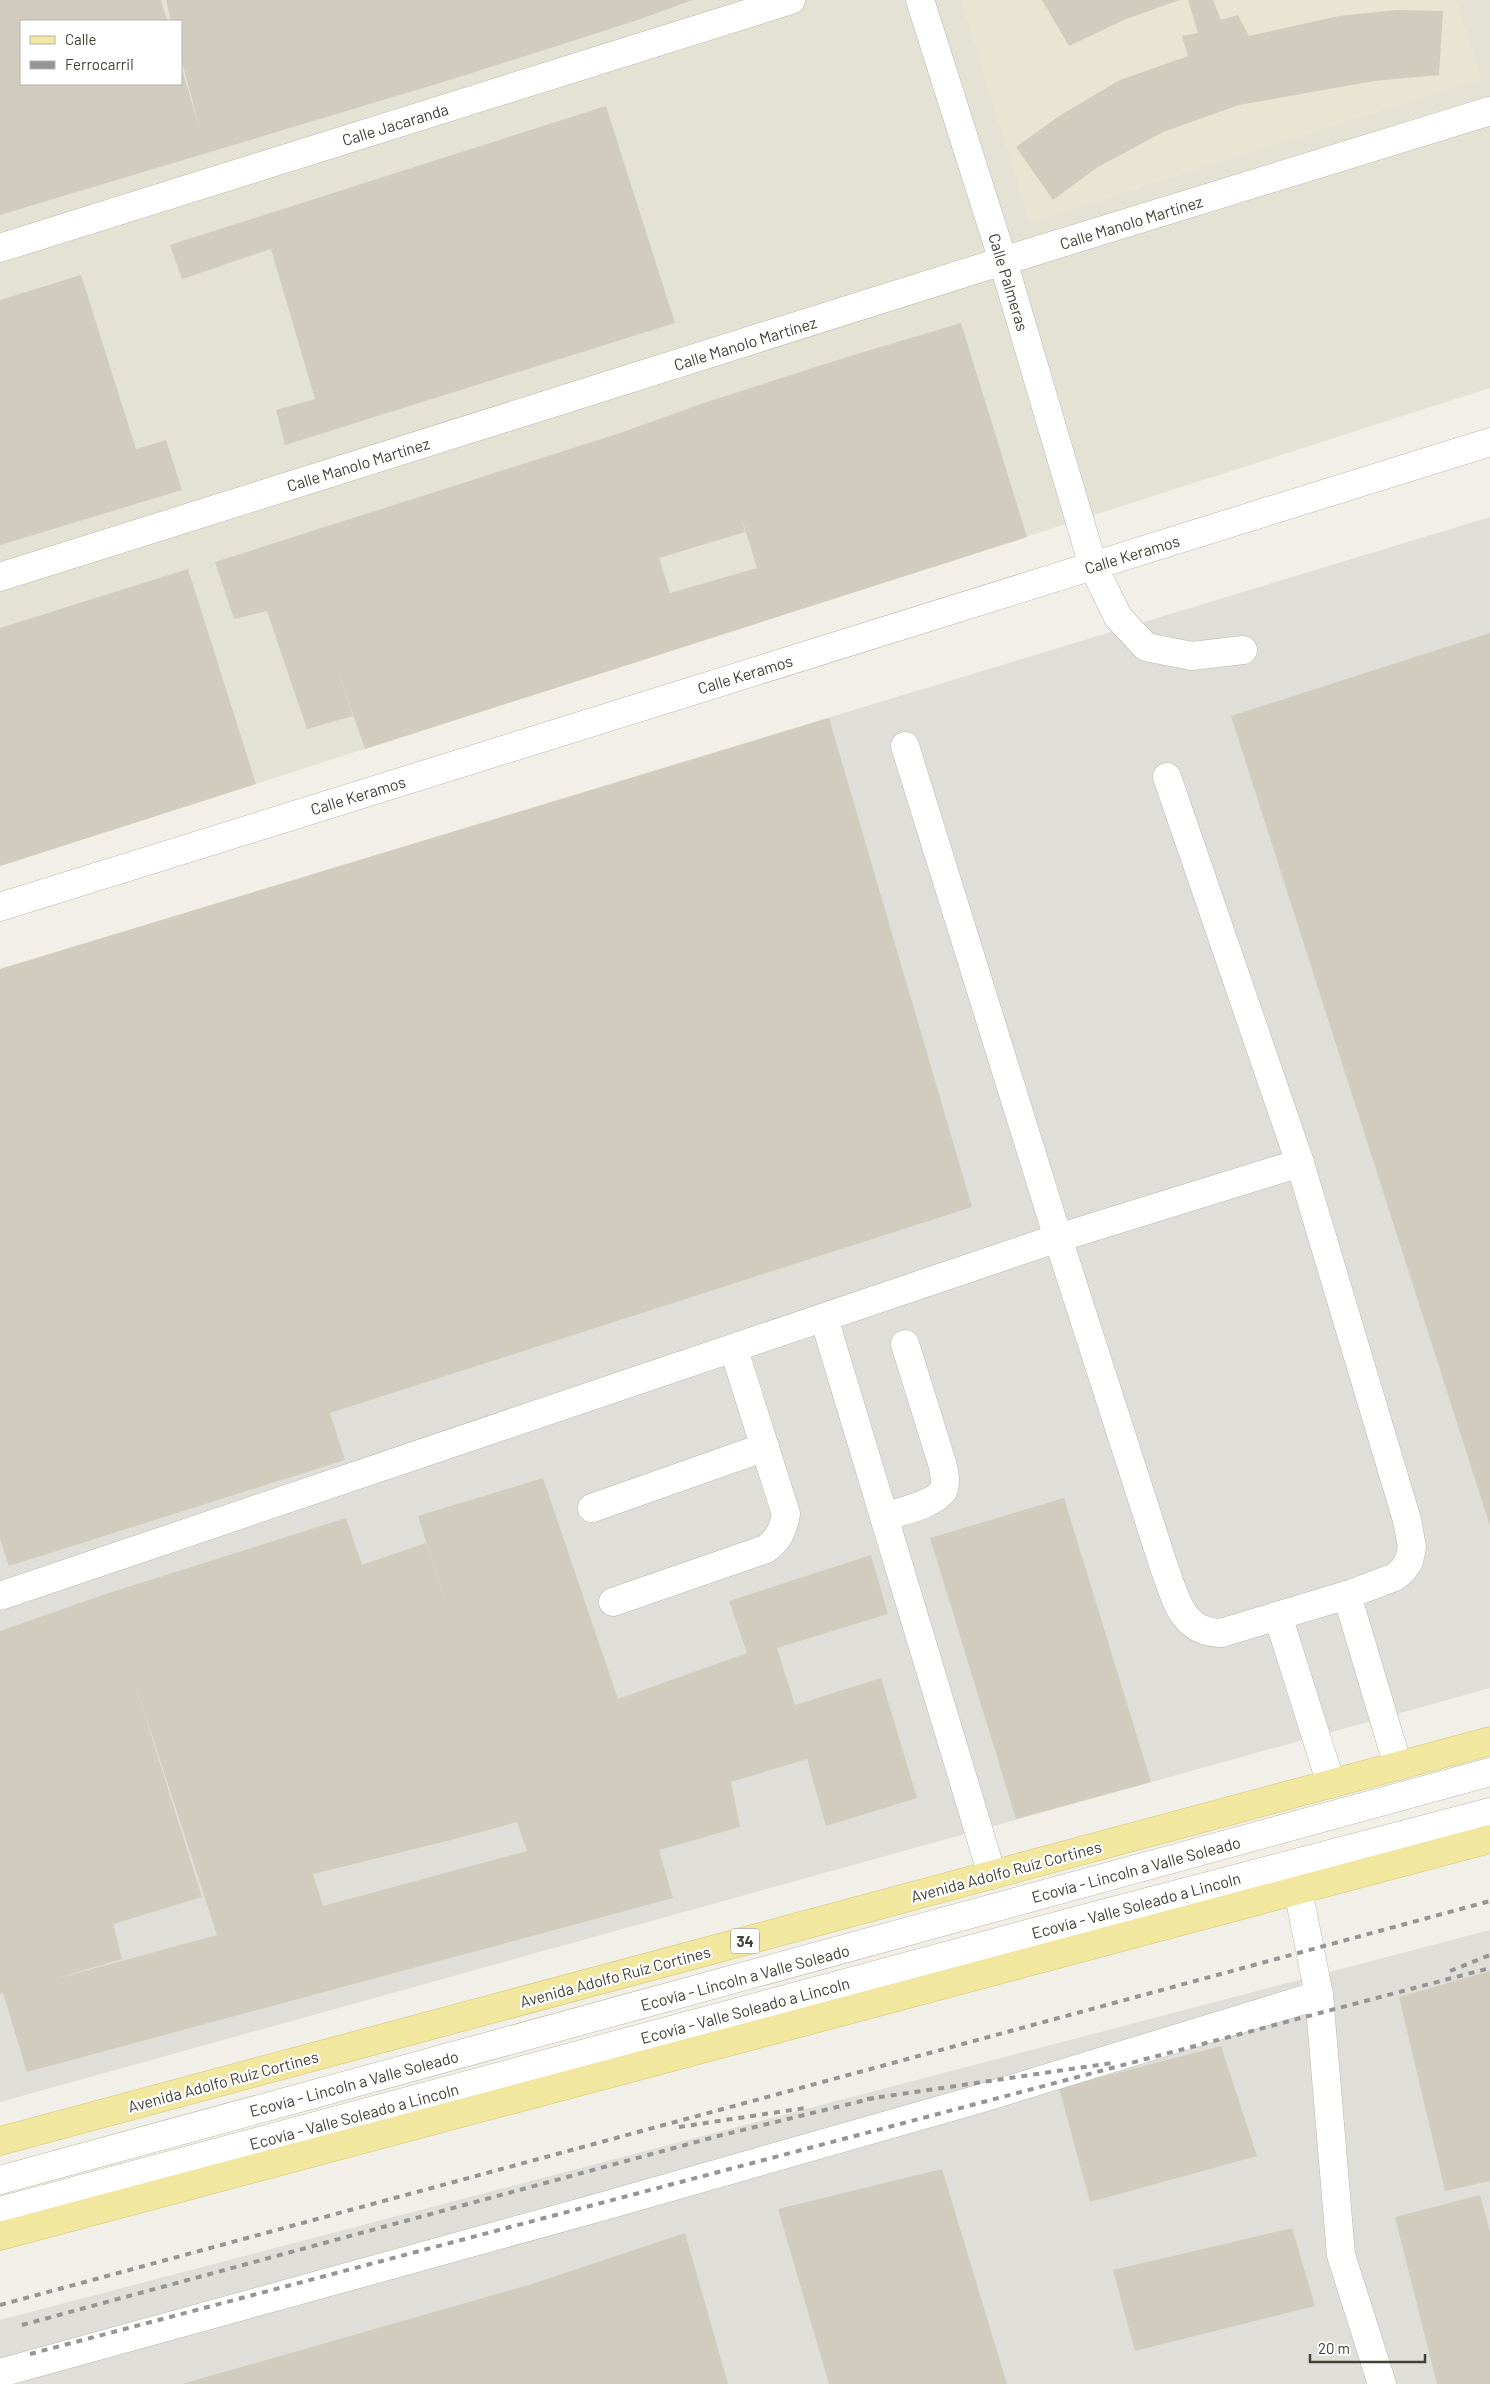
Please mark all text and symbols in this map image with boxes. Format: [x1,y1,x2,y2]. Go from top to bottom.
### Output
legend [20,20,182,85]
text: Calle [65,30,97,48]
text: Ferrocarril [65,55,134,73]
street label: Calle Jacaranda [340,99,450,149]
street label: Calle Manolo Martínez [1057,191,1205,253]
street label: Calle Palmeras [985,231,1033,333]
street label: Calle Manolo Martínez [671,312,819,374]
street label: Calle Manolo Martínez [284,433,432,495]
street label: Calle Keramos [1082,531,1182,577]
street label: Calle Keramos [695,651,795,697]
street label: Calle Keramos [308,772,408,818]
street label: Ecovía - Lincoln a Valle Soleado [1029,1832,1243,1906]
street label: Avenida Adolfo Ruíz Cortines [909,1836,1103,1906]
street label: Ecovía - Valle Soleado a Lincoln [1029,1868,1243,1942]
road number: 34 [731,1928,759,1954]
street label: Ecovía - Lincoln a Valle Soleado [638,1940,852,2014]
street label: Avenida Adolfo Ruíz Cortines [518,1941,712,2011]
street label: Ecovía - Valle Soleado a Lincoln [638,1973,852,2047]
street label: Avenida Adolfo Ruíz Cortines [126,2046,320,2116]
street label: Ecovía - Lincoln a Valle Soleado [247,2046,461,2120]
street label: Ecovía - Valle Soleado a Lincoln [247,2079,461,2153]
scale bar [1310,2332,1425,2364]
text: 20 m [1318,2339,1350,2357]

